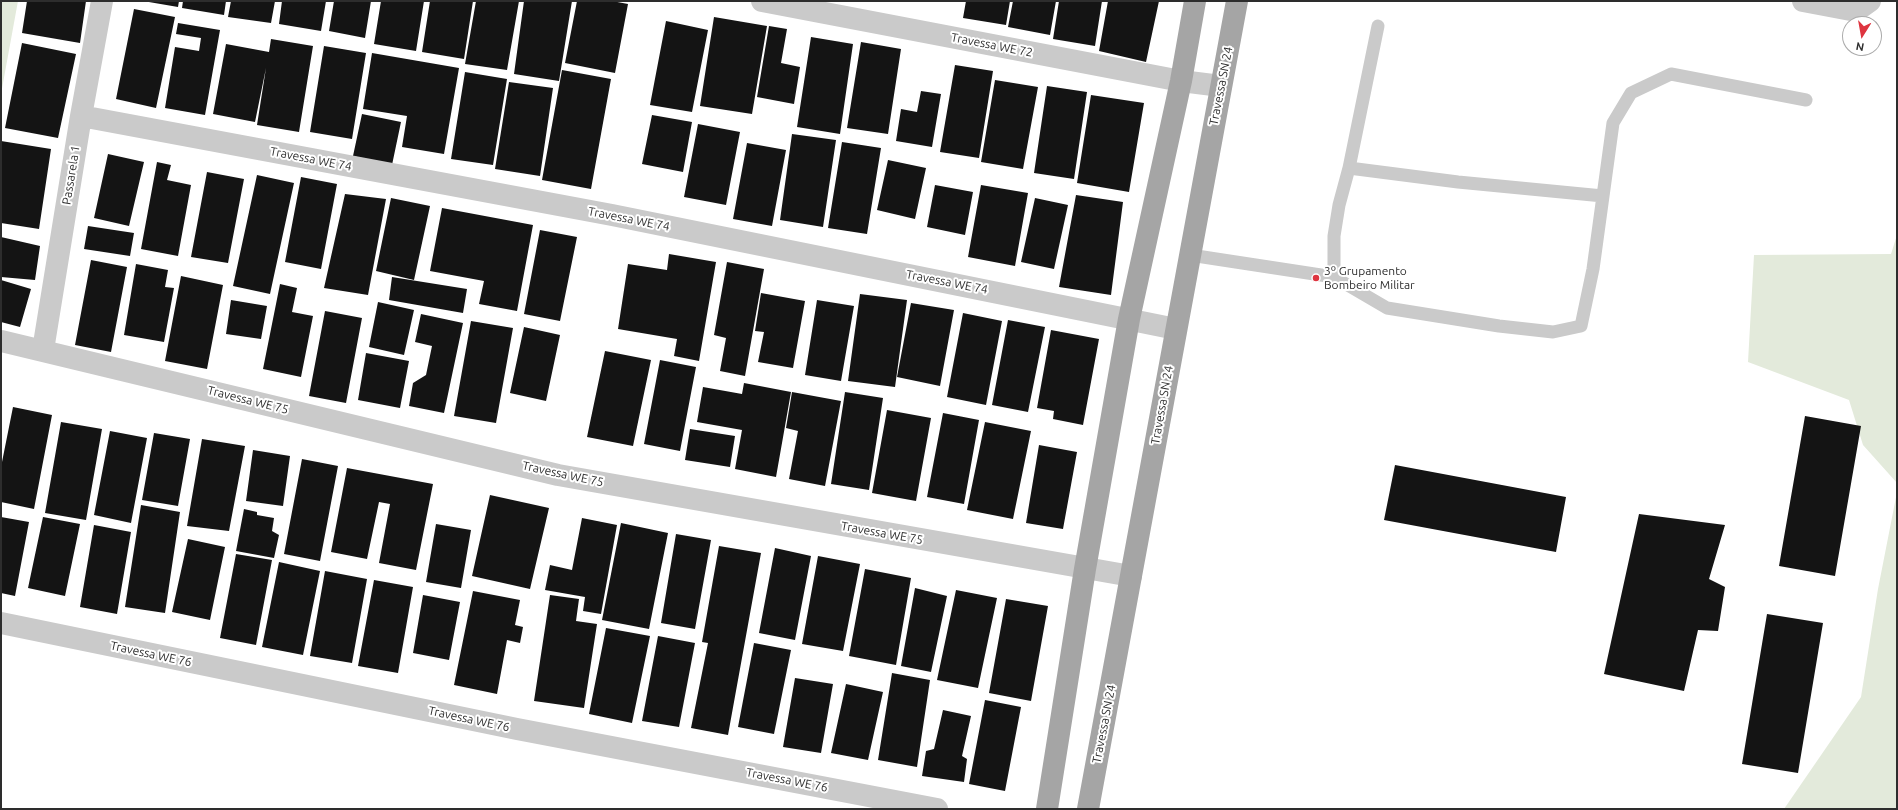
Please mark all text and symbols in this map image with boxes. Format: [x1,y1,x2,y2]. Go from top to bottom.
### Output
north arrow [1842,16,1882,56]
street label: Travessa WE 72 [950,30,1034,60]
text: N [1855,40,1865,53]
street label: Travessa SN 24 [1206,45,1236,127]
street label: Passarela 1 [59,144,83,206]
street label: Travessa WE 74 [269,144,353,174]
street label: Travessa WE 74 [587,204,671,234]
place label: 3º Grupamento Bombeiro Militar [1324,264,1415,292]
street label: Travessa WE 74 [905,267,989,297]
marker: 3º Grupamento Bombeiro Militar [1311,273,1321,283]
street label: Travessa SN 24 [1148,364,1176,446]
street label: Travessa WE 75 [206,383,290,417]
street label: Travessa WE 75 [521,458,605,490]
street label: Travessa WE 75 [840,519,924,547]
street label: Travessa WE 76 [109,638,193,670]
street label: Travessa SN 24 [1089,683,1119,765]
street label: Travessa WE 76 [427,703,511,735]
street label: Travessa WE 76 [745,765,829,795]

